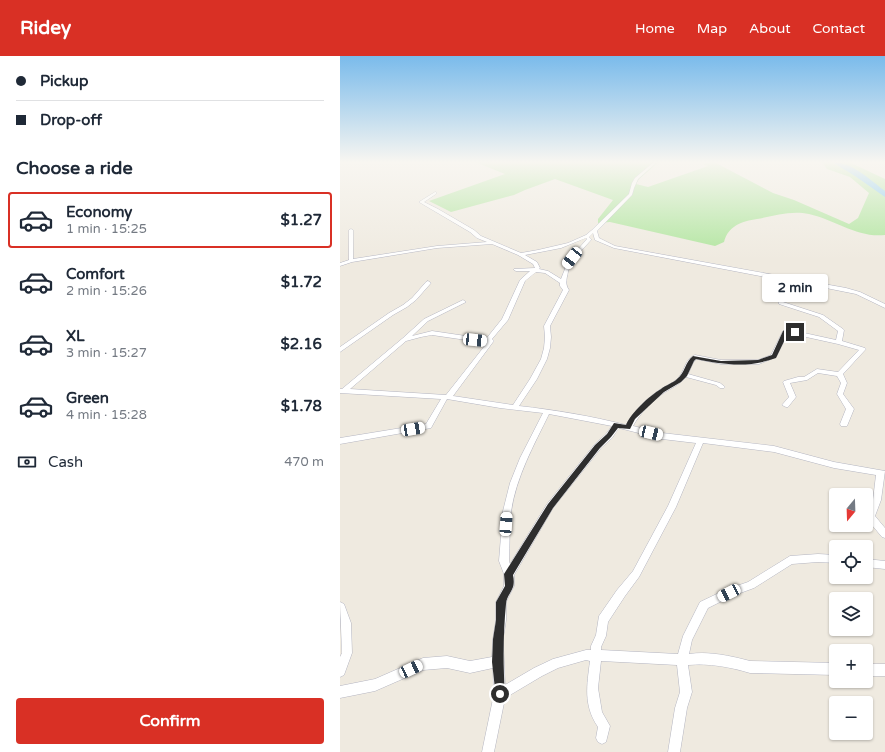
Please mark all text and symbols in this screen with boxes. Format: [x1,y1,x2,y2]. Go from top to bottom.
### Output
text: Ridey [20,17,71,39]
text: Home [635,20,675,37]
text: Map [697,20,727,37]
text: About [749,20,791,37]
text: Contact [813,20,865,37]
text: Pickup [40,72,88,90]
text: Drop-off [40,111,102,129]
text: Choose a ride [16,157,133,179]
icon: car [18,202,54,238]
text: Economy [66,203,132,221]
text: $1.27 [281,211,322,229]
text: 1 min · 15:25 [66,221,147,237]
car [560,245,584,271]
icon: car [18,264,54,300]
text: Comfort [66,265,125,283]
text: $1.72 [281,273,322,291]
callout: 2 min [762,274,828,302]
text: 2 min [778,280,812,296]
text: 2 min · 15:26 [66,283,147,299]
route end [786,323,804,341]
icon: car [18,326,54,362]
text: XL [66,327,85,345]
car [462,333,488,347]
text: $2.16 [281,335,322,353]
text: 3 min · 15:27 [66,345,147,361]
icon: car [18,388,54,424]
text: Green [66,389,109,407]
text: $1.78 [281,397,322,415]
text: 4 min · 15:28 [66,407,147,423]
car [400,421,426,437]
car [638,424,664,442]
icon: cash [16,451,38,473]
text: Cash [48,453,83,471]
text: 470 m [284,454,324,470]
north arrow [829,488,873,532]
map controls [829,488,873,740]
car [499,512,513,536]
button: locate [829,540,873,584]
car [716,582,742,604]
button: layers [829,592,873,636]
button: + [829,644,873,688]
car [398,658,424,680]
route start [491,685,509,703]
button: − [829,696,873,740]
button: Confirm [16,698,324,744]

